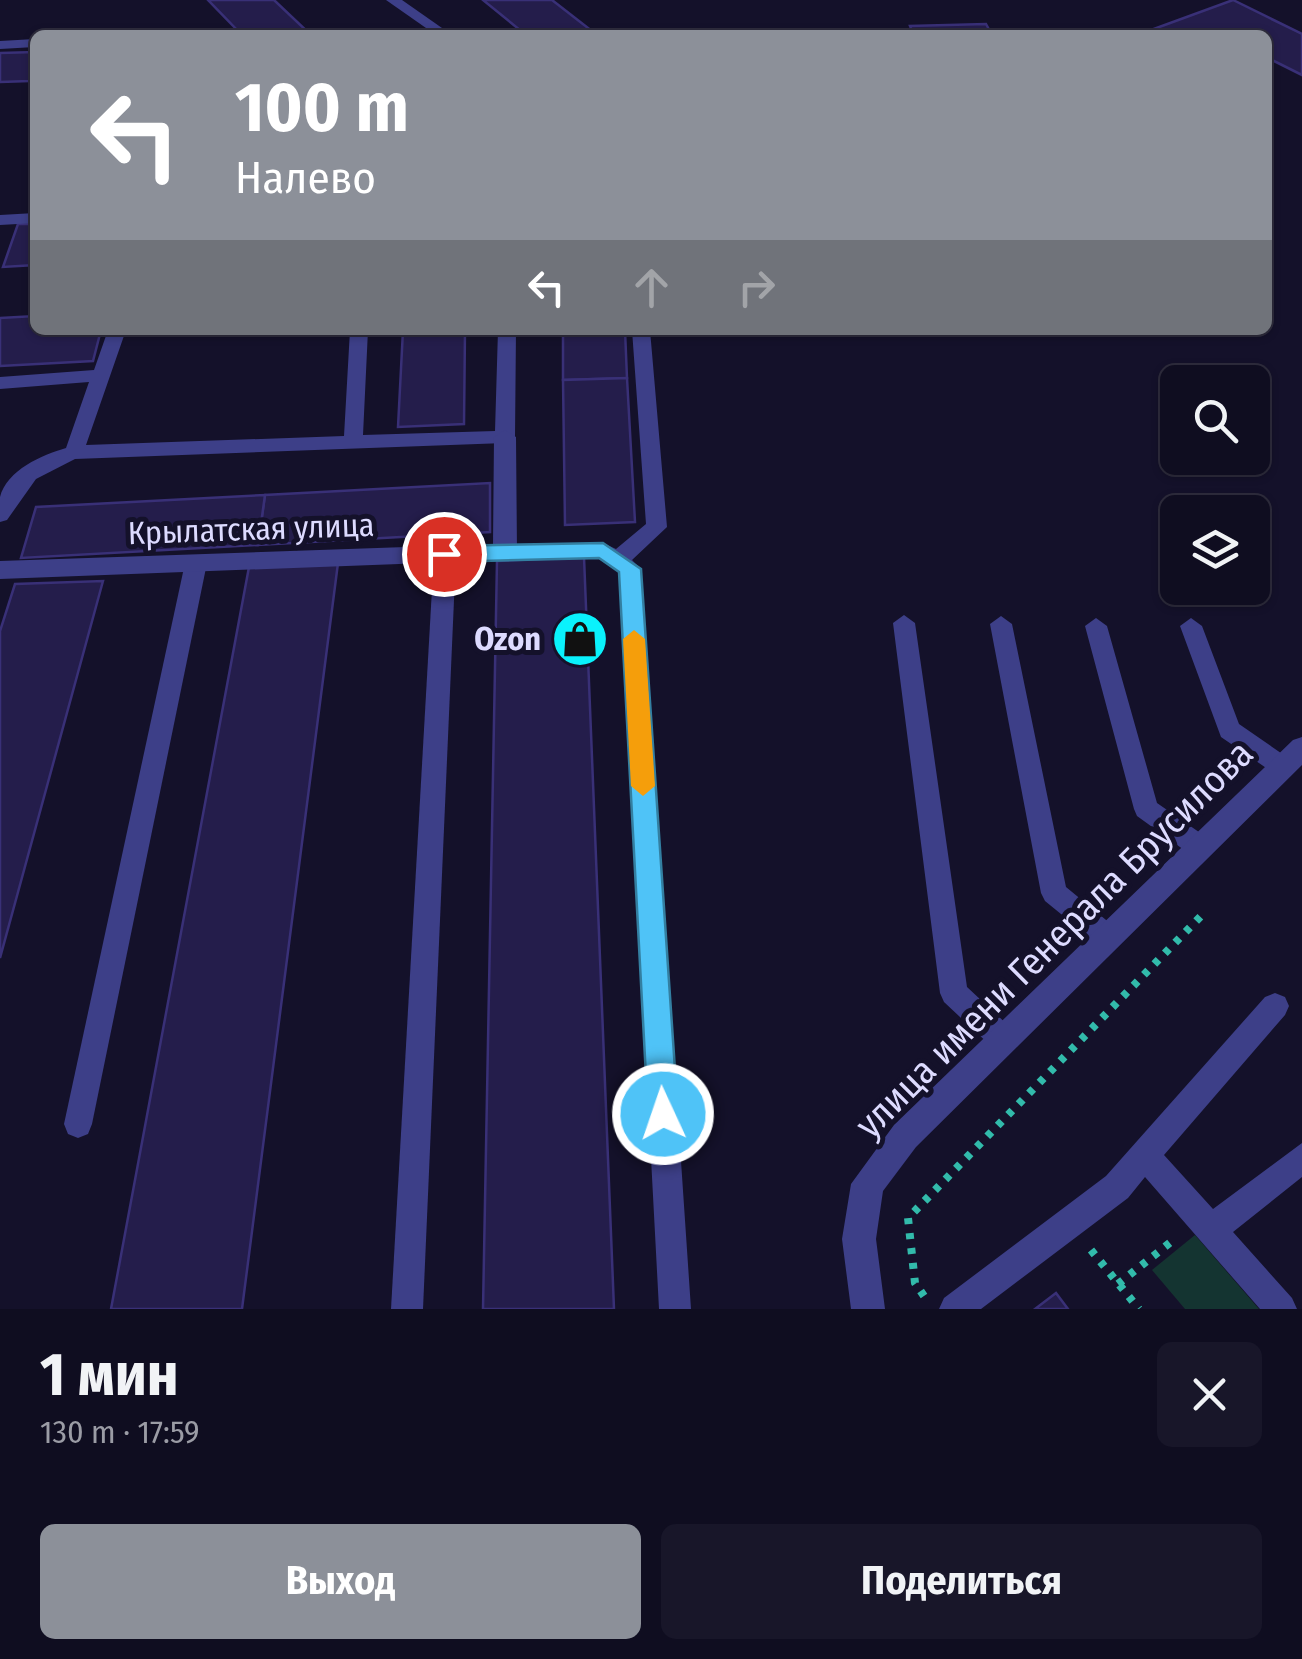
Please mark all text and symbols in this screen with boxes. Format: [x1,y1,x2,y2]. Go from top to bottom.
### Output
text: 100 m [235,66,409,150]
icon: left [70,70,200,200]
text: Налево [235,151,376,205]
icon: left [519,260,574,315]
icon: ahead [624,260,679,315]
icon: right [729,260,784,315]
map controls [1160,365,1270,605]
button: search [1160,365,1270,475]
button: layers [1160,495,1270,605]
street label: Крылатская улица [127,506,375,552]
pin [402,512,487,597]
icon: arrive [417,527,472,582]
shop icon: Ozon [550,609,610,669]
place label: Ozon [474,620,541,658]
street label: улица имени Генерала Брусилова [846,731,1262,1147]
position arrow [611,1062,715,1166]
text: 1 мин [40,1339,179,1411]
button: close [1157,1342,1262,1447]
text: 130 m · 17:59 [40,1413,200,1451]
button: Выход [40,1524,641,1639]
button: Поделиться [661,1524,1262,1639]

